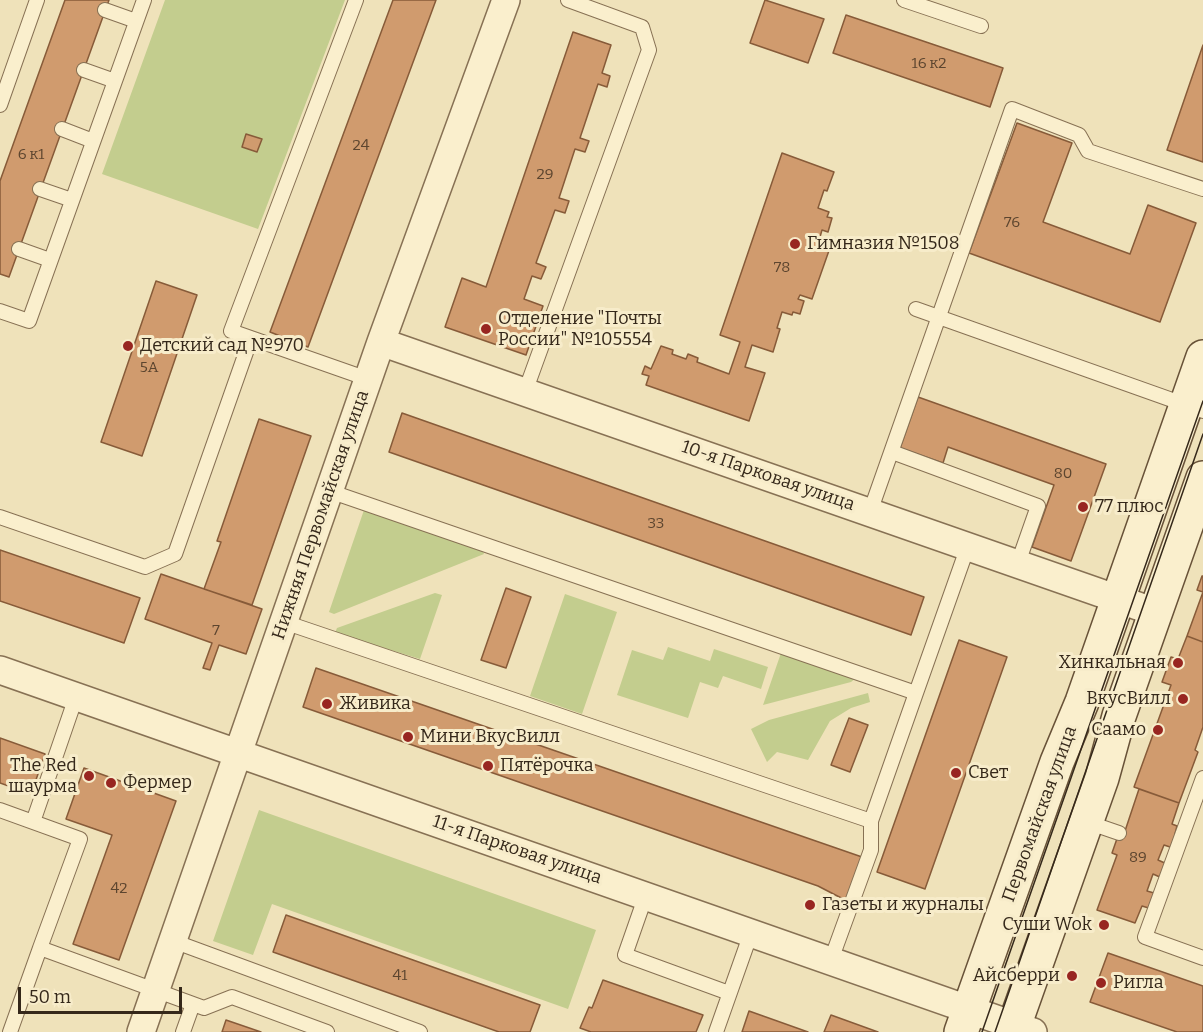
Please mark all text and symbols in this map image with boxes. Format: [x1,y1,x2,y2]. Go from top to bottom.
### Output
house number: 16 к2 [912,55,946,73]
house number: 24 [353,137,369,155]
house number: 6 к1 [18,146,44,164]
house number: 29 [537,166,553,184]
house number: 76 [1004,214,1020,232]
place label: Гимназия №1508 [807,233,960,255]
marker: Гимназия №1508 [788,237,802,251]
house number: 78 [774,259,790,277]
place label: Отделение "Почты России" №105554 [498,308,662,350]
marker: Отделение "Почты России" №105554 [479,322,493,336]
place label: Детский сад №970 [140,335,304,357]
marker: Детский сад №970 [121,339,135,353]
house number: 5А [140,359,158,377]
street label: Нижняя Первомайская улица [268,387,374,643]
street label: 10-я Парковая улица [679,436,857,516]
house number: 80 [1054,465,1072,483]
place label: 77 плюс [1095,496,1163,518]
marker: 77 плюс [1076,500,1090,514]
house number: 33 [648,515,664,533]
house number: 7 [212,622,220,640]
place label: Хинкальная [1058,652,1166,674]
marker: Хинкальная [1171,656,1185,670]
place label: ВкусВилл [1086,688,1171,710]
marker: ВкусВилл [1176,692,1190,706]
place label: Живика [339,693,411,715]
marker: Живика [320,697,334,711]
place label: Саамо [1091,719,1146,741]
street label: Первомайская улица [998,723,1082,905]
marker: Саамо [1151,723,1165,737]
place label: Мини ВкусВилл [420,726,560,748]
marker: Мини ВкусВилл [401,730,415,744]
place label: The Red шаурма [8,755,77,798]
place label: Пятёрочка [500,755,594,777]
marker: Пятёрочка [481,759,495,773]
place label: Свет [968,762,1008,784]
marker: Свет [949,766,963,780]
marker: The Red шаурма [82,769,96,783]
place label: Фермер [123,772,192,794]
marker: Фермер [104,776,118,790]
street label: 11-я Парковая улица [430,811,604,889]
house number: 89 [1129,849,1147,867]
house number: 42 [111,880,127,898]
place label: Газеты и журналы [822,894,984,916]
marker: Газеты и журналы [803,898,817,912]
place label: Суши Wok [1002,914,1092,936]
marker: Суши Wok [1097,918,1111,932]
place label: Айсберри [973,965,1060,987]
house number: 41 [393,967,407,985]
marker: Айсберри [1065,969,1079,983]
place label: Ригла [1113,972,1164,994]
scale bar [21,975,184,1013]
marker: Ригла [1094,976,1108,990]
text: 50 m [29,986,71,1008]

